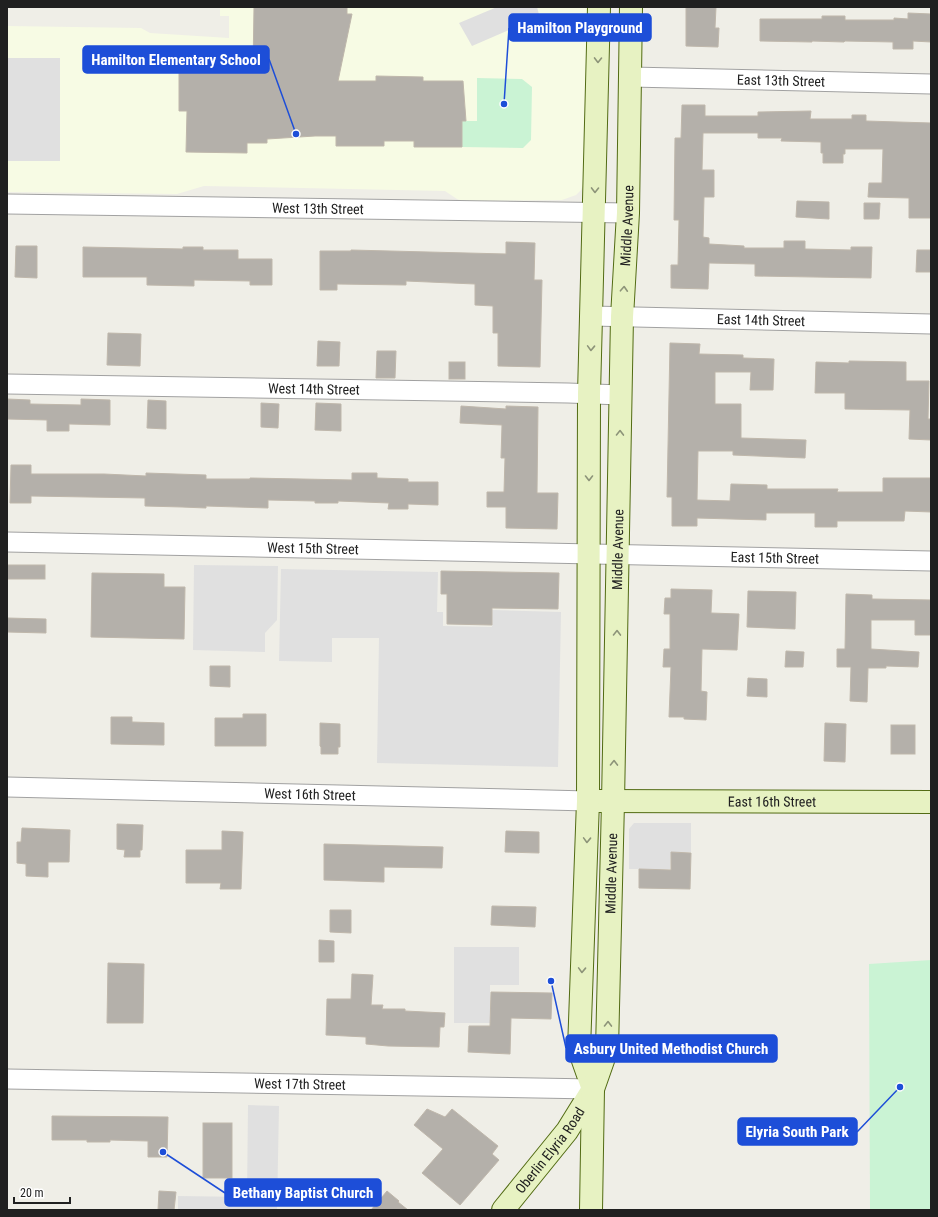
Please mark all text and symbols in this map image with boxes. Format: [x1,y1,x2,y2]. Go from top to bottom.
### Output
callout: Hamilton Playground [509,14,651,41]
text: Hamilton Playground [517,19,643,37]
callout: Hamilton Elementary School [83,46,269,73]
text: Hamilton Elementary School [91,51,261,69]
one-way arrow [594,57,602,63]
street label: East 13th Street [737,71,825,90]
street label: Middle Avenue [617,185,636,267]
one-way arrow [591,187,599,193]
street label: West 13th Street [272,200,364,217]
one-way arrow [619,286,628,292]
street label: East 14th Street [717,311,805,329]
one-way arrow [587,345,595,351]
street label: West 14th Street [268,380,360,398]
one-way arrow [616,430,624,436]
one-way arrow [585,475,593,481]
street label: Middle Avenue [609,508,626,590]
street label: West 15th Street [267,539,359,557]
street label: East 15th Street [731,549,819,567]
one-way arrow [612,630,621,636]
one-way arrow [610,760,618,766]
street label: West 16th Street [264,785,356,803]
street label: East 16th Street [728,793,816,810]
street label: Middle Avenue [602,832,620,914]
one-way arrow [583,837,591,843]
one-way arrow [578,967,587,973]
one-way arrow [603,1021,612,1027]
callout: Asbury United Methodist Church [566,1035,777,1062]
text: Asbury United Methodist Church [574,1040,768,1058]
street label: West 17th Street [254,1075,346,1093]
street label: Oberlin Elyria Road [512,1104,588,1196]
callout: Elyria South Park [738,1118,857,1145]
text: Elyria South Park [745,1123,849,1141]
scale bar [14,1179,70,1205]
callout: Bethany Baptist Church [225,1179,381,1206]
text: Bethany Baptist Church [233,1184,373,1202]
text: 20 m [20,1186,44,1200]

